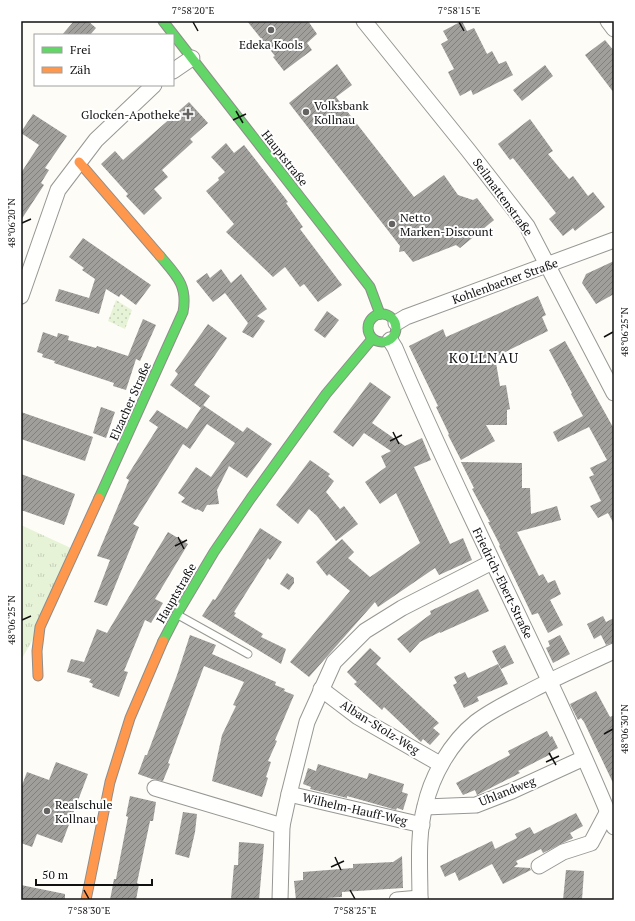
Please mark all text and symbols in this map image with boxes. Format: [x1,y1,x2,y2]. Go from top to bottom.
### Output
text: 7°58'20"E [172,4,215,17]
text: 7°58'15"E [438,4,481,17]
marker: Edeka Kools [266,25,276,35]
legend [34,34,174,86]
place label: Edeka Kools [239,37,303,52]
text: Frei [70,42,91,57]
text: Zäh [70,62,90,77]
place label: Volksbank Kollnau [314,98,369,127]
place label: Glocken-Apotheke [81,107,180,122]
marker: Volksbank Kollnau [301,107,311,117]
marker: Glocken-Apotheke [183,109,193,119]
street label: Hauptstraße [259,127,311,189]
street label: Seilmattenstraße [470,155,536,239]
text: 48°06'20"N [5,198,18,248]
place label: Netto Marken-Discount [400,210,494,239]
marker: Netto Marken-Discount [387,219,397,229]
street label: Kohlenbacher Straße [450,255,560,307]
text: 48°06'25"N [618,307,631,357]
district label: KOLLNAU [449,348,519,367]
street label: Elzacher Straße [106,360,154,442]
street label: Friedrich-Ebert-Straße [470,525,536,641]
street label: Hauptstraße [153,560,199,626]
text: 48°06'25"N [5,595,18,645]
street label: Alban-Stolz-Weg [338,697,423,758]
text: 48°06'30"N [618,704,631,754]
street label: Uhlandweg [477,773,538,809]
street label: Wilhelm-Hauff-Weg [301,790,410,829]
place label: Realschule Kollnau [55,797,113,826]
marker: Realschule Kollnau [42,806,52,816]
scale bar [36,861,152,887]
text: 50 m [42,867,69,882]
text: 7°58'30"E [68,904,111,917]
text: 7°58'25"E [334,904,377,917]

